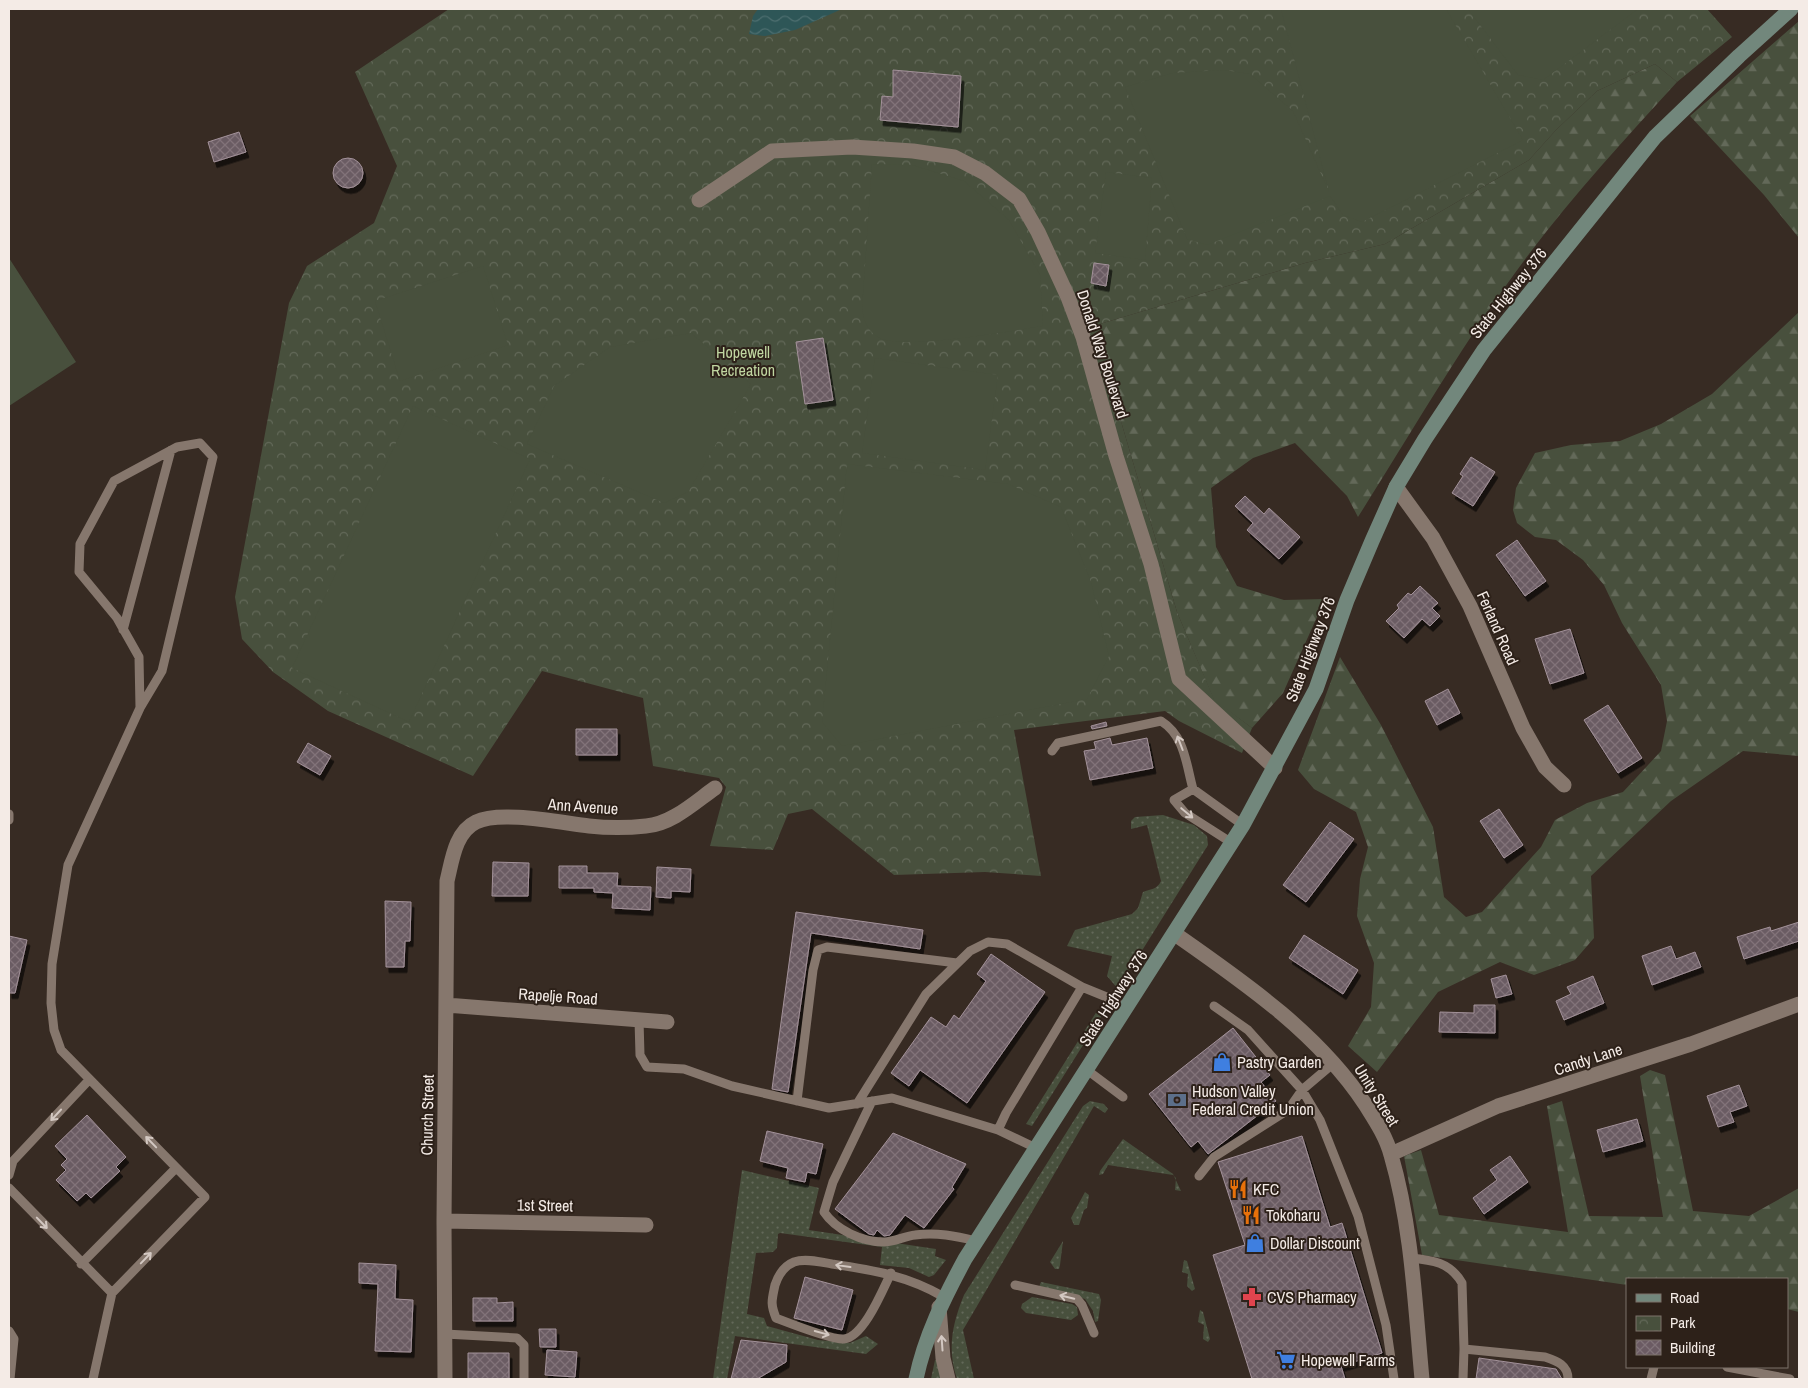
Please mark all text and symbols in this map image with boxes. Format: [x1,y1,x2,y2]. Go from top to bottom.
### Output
street label: State Highway 376 [1465,243,1551,343]
street label: Donald Way Boulevard [1072,287,1134,421]
park label: Hopewell Recreation [711,341,775,381]
street label: Ferland Road [1472,588,1524,668]
street label: State Highway 376 [1280,593,1340,705]
one-way arrow [1175,735,1184,751]
street label: Ann Avenue [546,792,619,819]
one-way arrow [1181,807,1194,818]
street label: State Highway 376 [1074,946,1152,1050]
street label: Rapelje Road [518,982,598,1010]
street label: Candy Lane [1551,1038,1625,1080]
shop icon: Pastry Garden [1211,1051,1233,1073]
place label: Pastry Garden [1237,1051,1322,1073]
street label: Unity Street [1349,1060,1405,1131]
street label: Church Street [415,1074,439,1156]
place label: Hudson Valley Federal Credit Union [1192,1080,1314,1120]
bank icon: Hudson Valley Federal Credit Union [1166,1089,1188,1111]
one-way arrow [50,1109,62,1122]
one-way arrow [144,1136,157,1148]
restaurant icon: KFC [1227,1178,1249,1200]
place label: KFC [1253,1178,1279,1200]
street label: 1st Street [517,1194,574,1216]
restaurant icon: Tokoharu [1240,1204,1262,1226]
place label: Tokoharu [1266,1204,1320,1226]
one-way arrow [36,1217,48,1230]
shop icon: Dollar Discount [1244,1232,1266,1254]
place label: Dollar Discount [1270,1232,1360,1254]
one-way arrow [140,1252,152,1264]
one-way arrow [835,1260,851,1270]
legend [1626,1278,1788,1368]
pharmacy icon: CVS Pharmacy [1241,1286,1263,1308]
place label: CVS Pharmacy [1267,1286,1357,1308]
text: Road [1670,1287,1699,1308]
one-way arrow [1059,1292,1075,1301]
text: Park [1670,1312,1696,1333]
one-way arrow [814,1329,830,1338]
one-way arrow [937,1335,947,1351]
text: Building [1670,1337,1715,1358]
supermarket icon: Hopewell Farms [1275,1349,1297,1371]
place label: Hopewell Farms [1301,1349,1395,1371]

